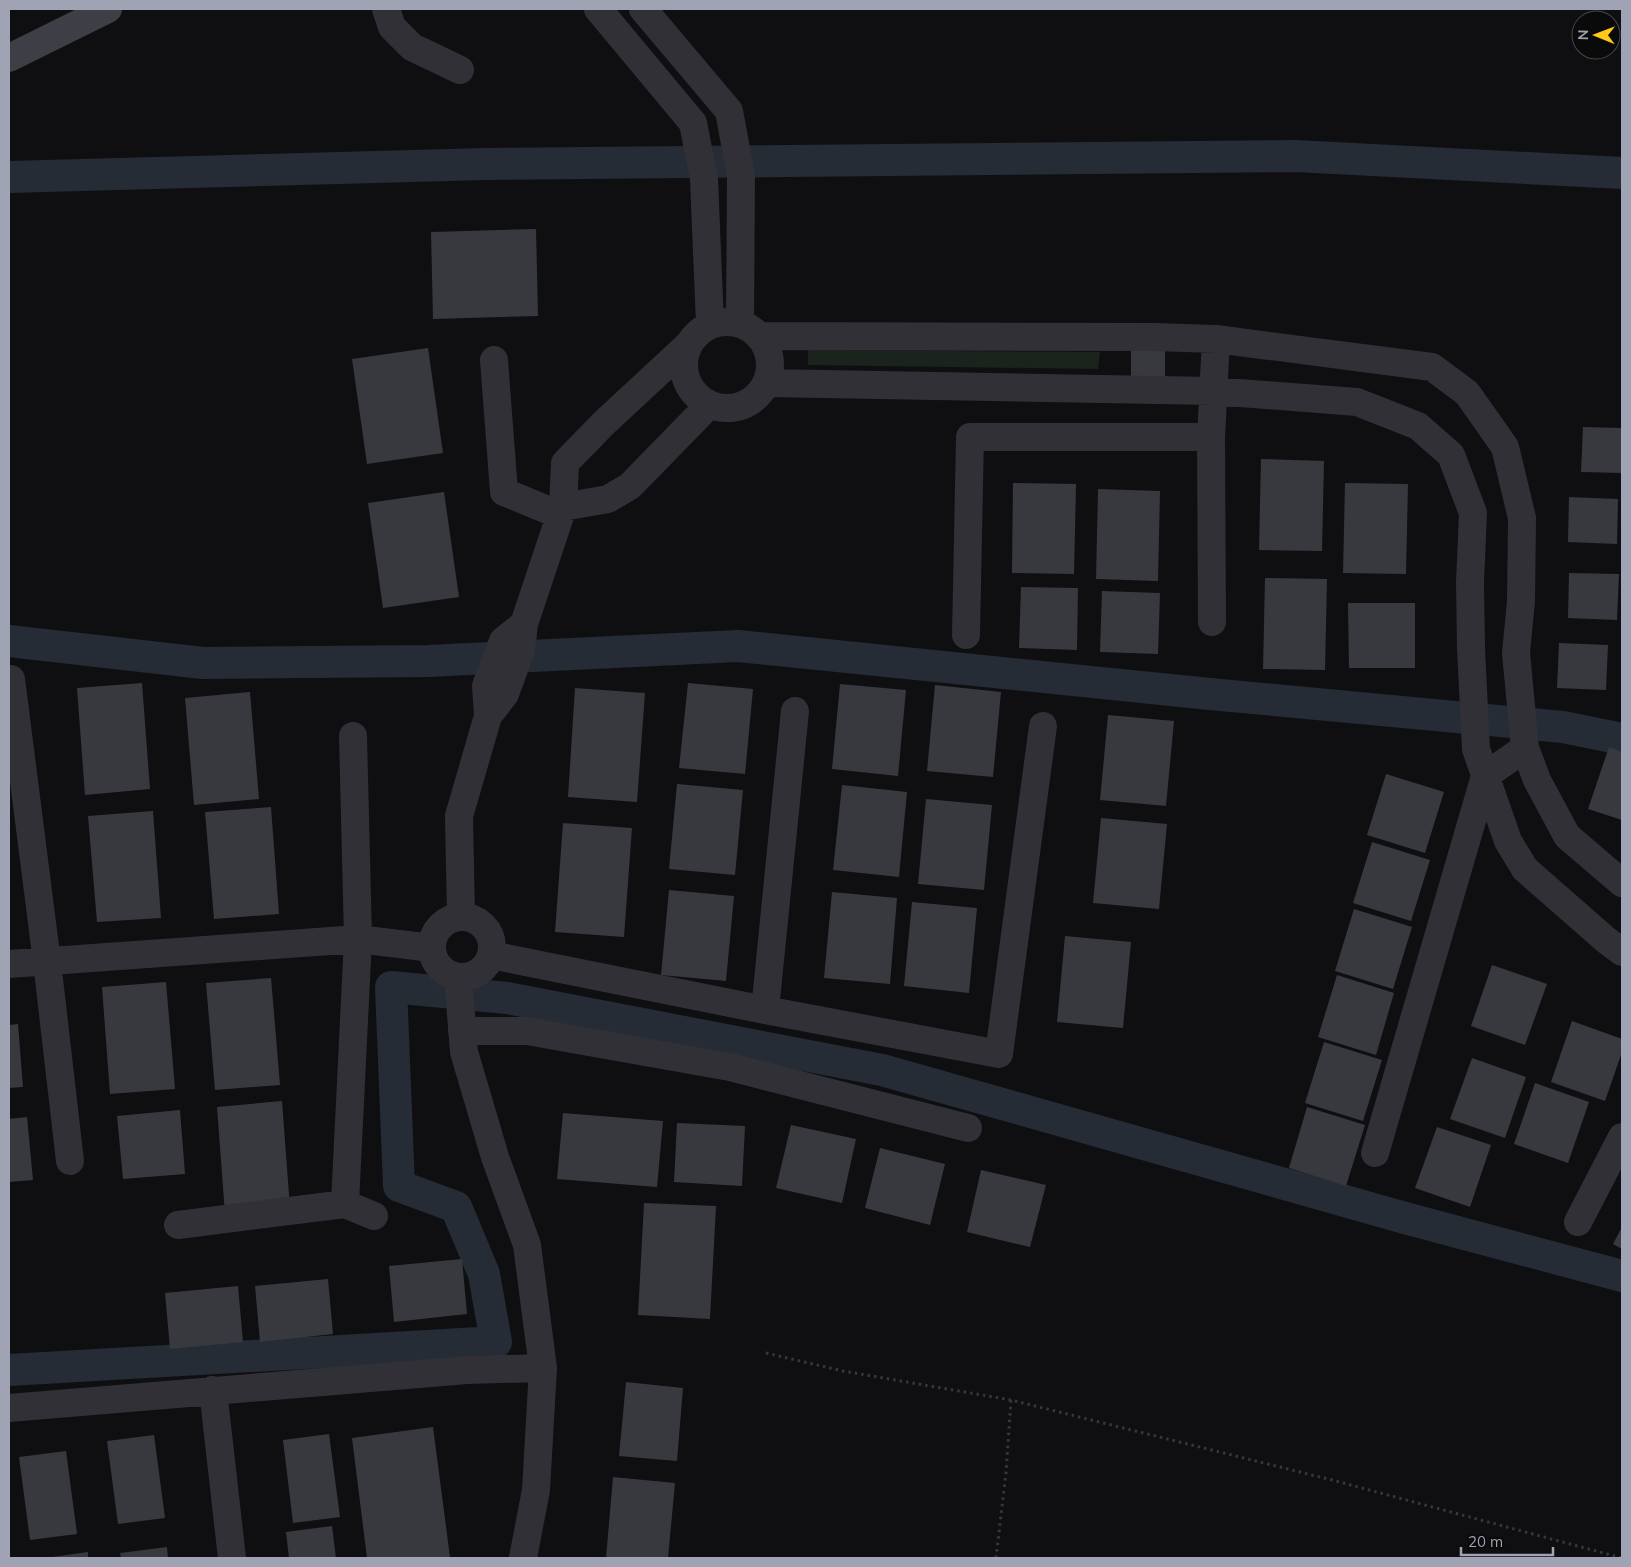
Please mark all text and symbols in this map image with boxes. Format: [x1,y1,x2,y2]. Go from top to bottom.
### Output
north arrow [1571,10,1621,60]
text: N [1574,29,1592,40]
scale bar [1461,1524,1554,1556]
text: 20 m [1468,1532,1503,1551]

